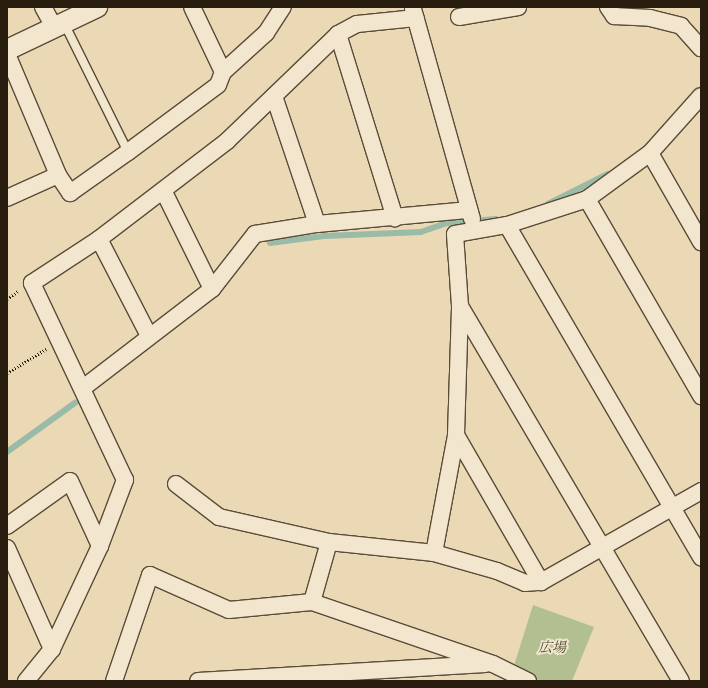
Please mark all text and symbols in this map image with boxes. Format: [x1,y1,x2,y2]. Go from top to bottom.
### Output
park label: 広場 [538,640,566,656]

